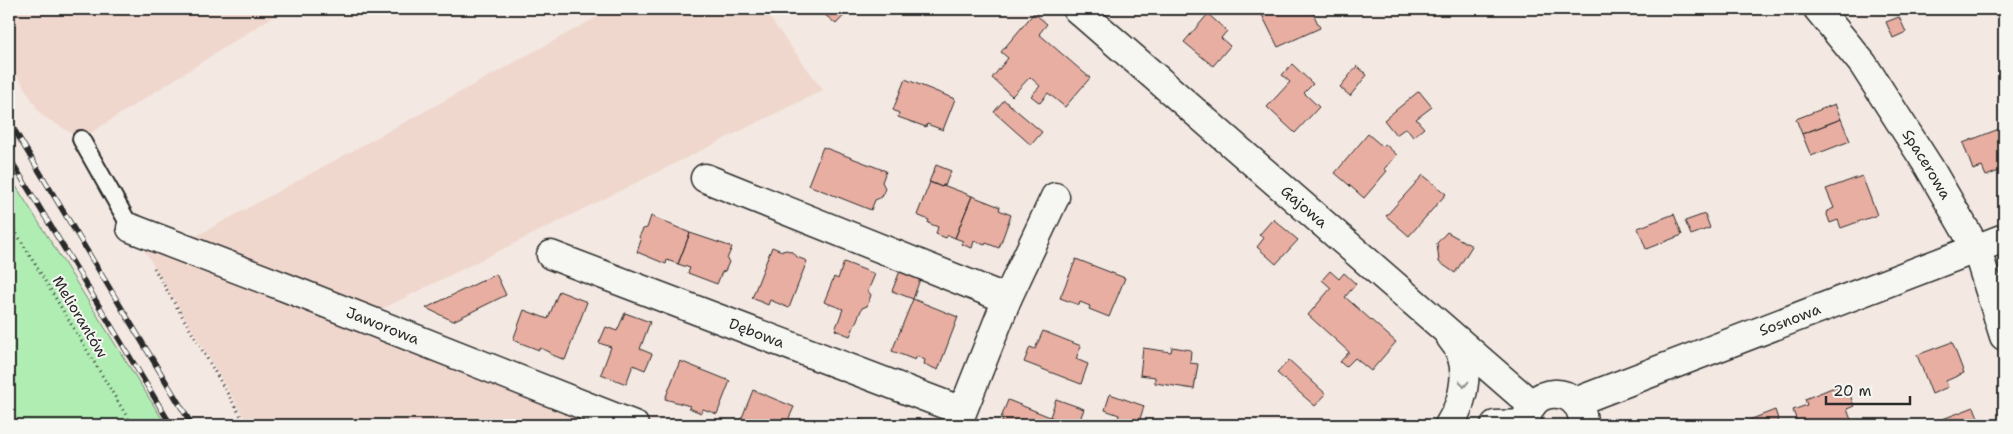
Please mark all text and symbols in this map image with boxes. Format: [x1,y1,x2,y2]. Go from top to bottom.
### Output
street label: Spacerowa [1898,126,1956,204]
street label: Gajowa [1277,181,1332,233]
street label: Meliorantów [48,272,112,362]
street label: Sosnowa [1756,299,1824,341]
street label: Jaworowa [343,302,423,349]
street label: Dębowa [726,313,788,353]
scale bar [1826,374,1909,406]
one-way arrow [1458,381,1469,389]
text: 20 m [1833,381,1872,401]

